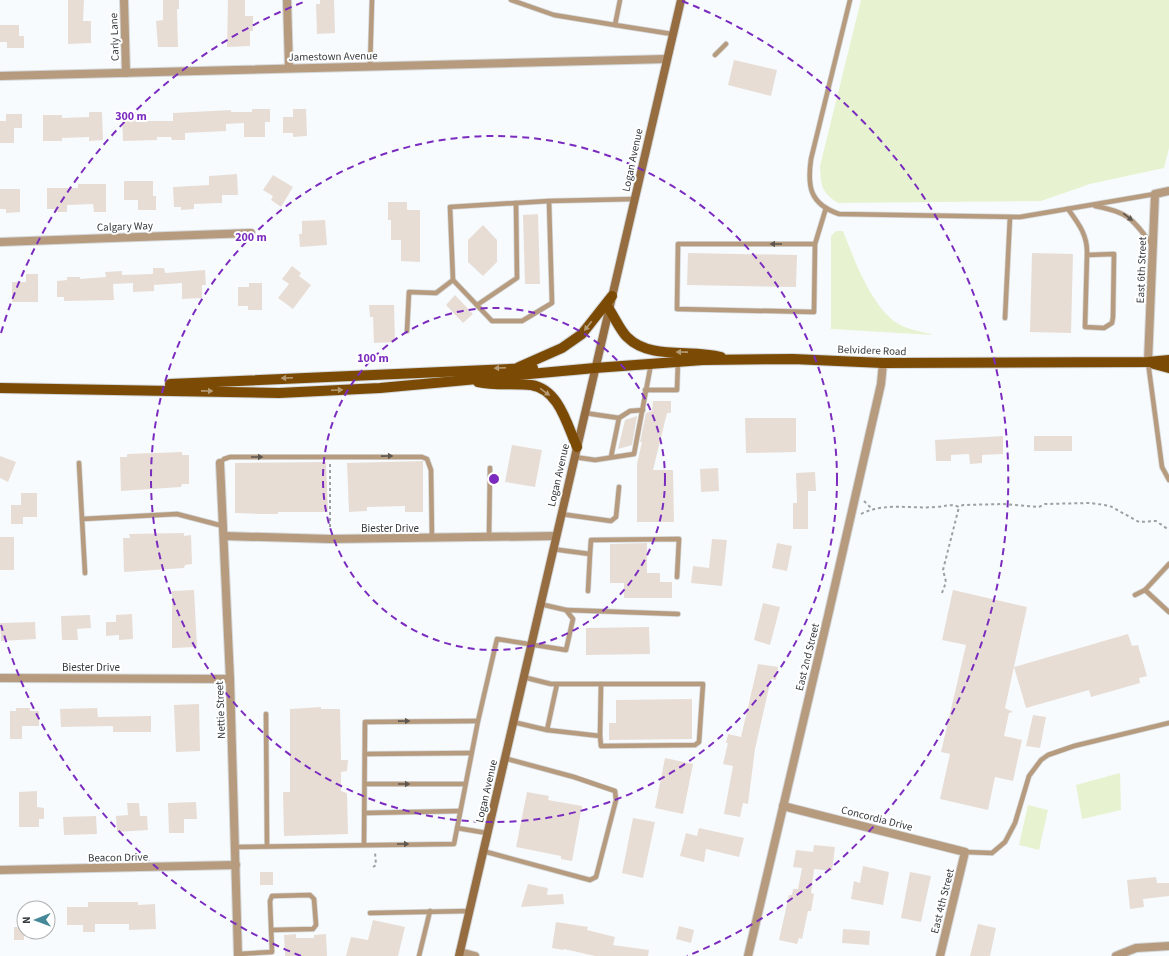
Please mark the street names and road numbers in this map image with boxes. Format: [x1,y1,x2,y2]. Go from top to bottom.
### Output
street label: Carly Lane [106,12,123,61]
street label: Jamestown Avenue [288,48,378,65]
street label: Logan Avenue [618,127,647,193]
street label: Calgary Way [97,218,153,235]
street label: East 6th Street [1133,236,1150,304]
street label: Belvidere Road [837,342,907,359]
street label: Logan Avenue [544,442,573,508]
street label: Biester Drive [361,521,419,536]
street label: East 2nd Street [792,622,823,692]
street label: Biester Drive [62,660,120,675]
street label: Nettie Street [212,681,229,739]
street label: Logan Avenue [472,758,501,824]
street label: Concordia Drive [840,802,915,835]
street label: Beacon Drive [88,849,149,866]
street label: East 4th Street [927,867,958,935]

